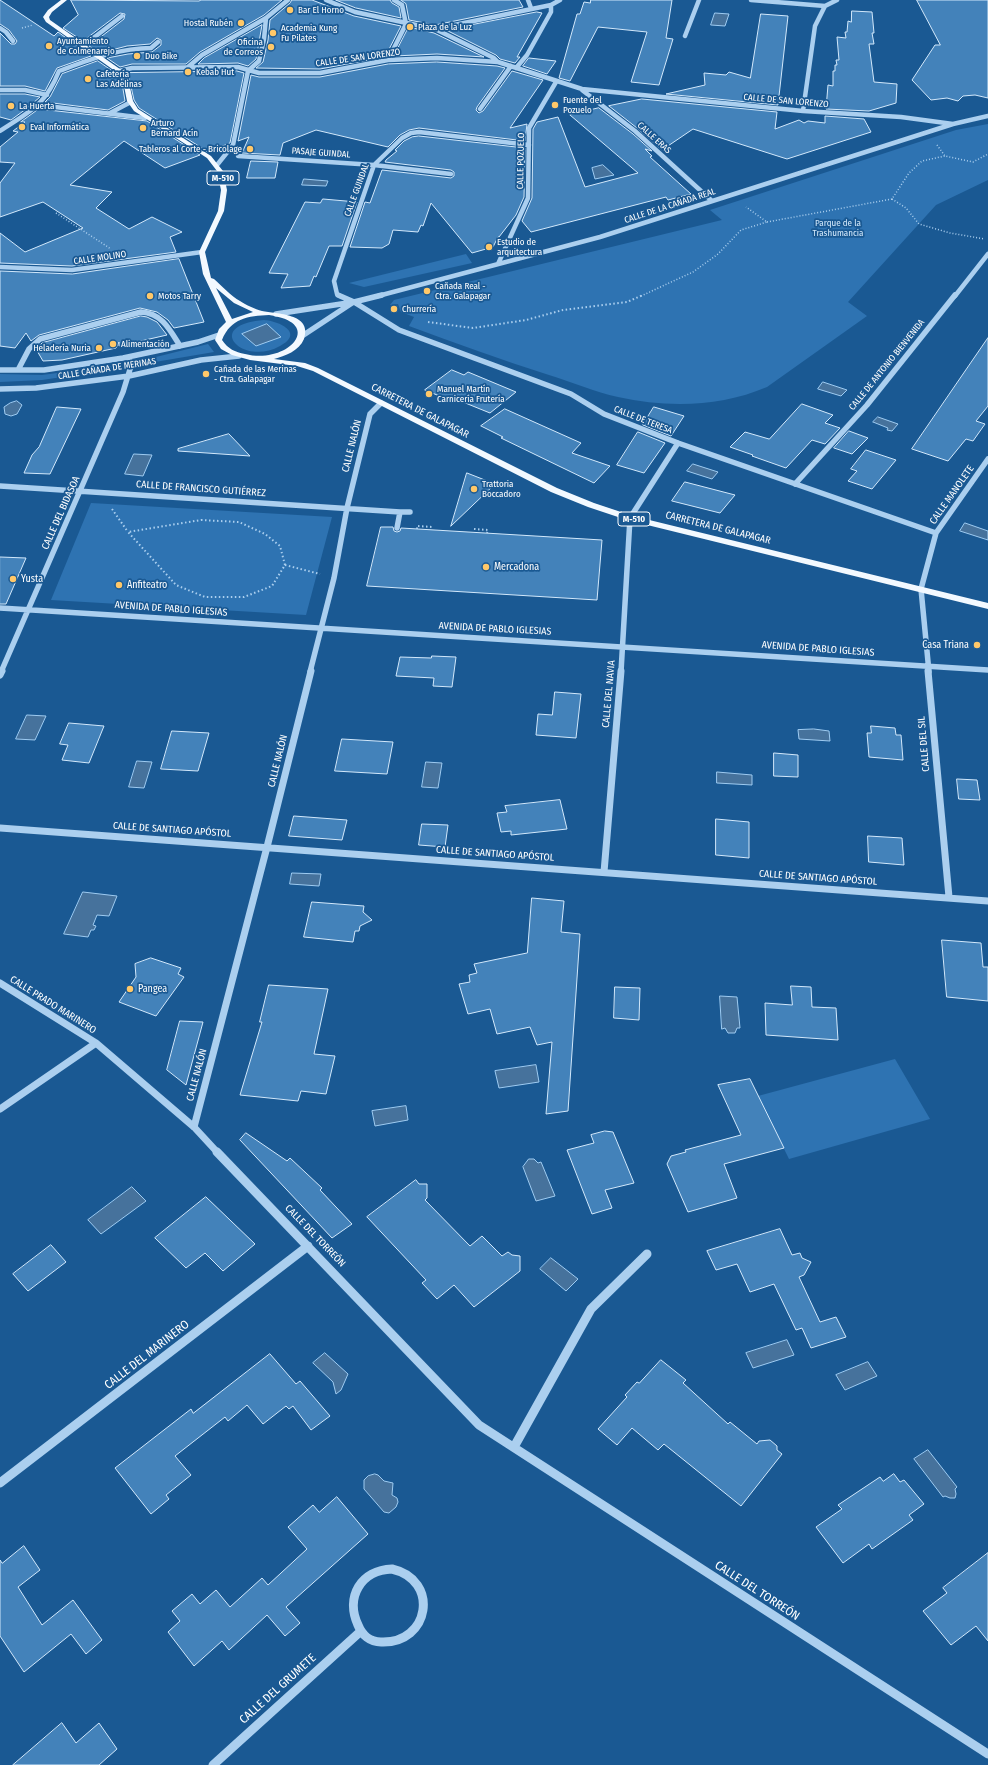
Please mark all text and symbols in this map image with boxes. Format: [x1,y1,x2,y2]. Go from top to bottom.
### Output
marker: Bar El Horno [285,5,295,15]
place label: Bar El Horno [298,5,344,15]
place label: Hostal Rubén [184,18,233,28]
marker: Hostal Rubén [236,18,246,28]
marker: Plaza de la Luz [405,22,415,32]
place label: Plaza de la Luz [418,22,472,32]
place label: Academia Kung Fu Pilates [281,23,337,44]
marker: Academia Kung Fu Pilates [268,28,278,38]
place label: Ayuntamiento de Colmenarejo [57,36,115,57]
place label: Oficina de Correos [223,37,263,58]
marker: Ayuntamiento de Colmenarejo [44,41,54,51]
marker: Oficina de Correos [266,42,276,52]
street label: CALLE DE SAN LORENZO [315,47,401,69]
marker: Duo Bike [132,51,142,61]
place label: Duo Bike [145,51,178,61]
marker: Kebab Hut [183,67,193,77]
place label: Kebab Hut [196,67,234,77]
place label: Cafetería Las Adelinas [96,69,142,90]
marker: Cafetería Las Adelinas [83,74,93,84]
street label: CALLE DE SAN LORENZO [743,92,829,110]
place label: Fuente del Pozuelo [563,95,602,116]
marker: Fuente del Pozuelo [550,100,560,110]
marker: La Huerta [6,101,16,111]
place label: La Huerta [19,101,54,111]
place label: Arturo Bernard Acín [151,118,198,139]
street label: CALLE ERAS [635,120,673,156]
marker: Eval Informática [17,122,27,132]
place label: Eval Informática [30,122,89,132]
marker: Arturo Bernard Acín [138,123,148,133]
street label: CALLE POZUELO [515,133,527,189]
place label: Tableros al Corte - Bricolage [139,144,242,154]
marker: Tableros al Corte - Bricolage [245,144,255,154]
street label: PASAJE GUINDAL [291,146,351,160]
street label: CALLE GUINDAL [342,162,372,218]
road number: M-510 [207,171,239,185]
street label: CALLE DE LA CAÑADA REAL [623,186,717,226]
park label: Parque de la Trashumancia [812,218,864,239]
place label: Estudio de arquitectura [497,237,542,258]
marker: Estudio de arquitectura [484,242,494,252]
street label: CALLE MOLINO [73,249,127,267]
place label: Cañada Real - Ctra. Galapagar [435,281,490,302]
marker: Cañada Real - Ctra. Galapagar [422,286,432,296]
marker: Motos Tarry [145,291,155,301]
place label: Motos Tarry [158,291,201,301]
marker: Churrería [389,304,399,314]
place label: Churrería [402,304,436,314]
street label: CALLE DE ANTONIO BIENVENIDA [847,317,927,413]
marker: Alimentación [108,339,118,349]
place label: Alimentación [121,339,169,349]
place label: Heladería Nuria [33,343,91,353]
marker: Heladería Nuria [94,343,104,353]
street label: CALLE CAÑADA DE MERINAS [57,356,157,382]
place label: Cañada de las Merinas - Ctra. Galapagar [214,364,297,385]
marker: Cañada de las Merinas - Ctra. Galapagar [201,369,211,379]
street label: CARRETERA DE GALAPAGAR [369,381,471,441]
place label: Manuel Martín Carnicería Frutería [437,384,505,405]
marker: Manuel Martín Carnicería Frutería [424,389,434,399]
street label: CALLE DE TERESA [612,404,674,436]
street label: CALLE NALÓN [340,418,364,474]
street label: CALLE MANOLETE [927,463,977,527]
street label: CALLE DEL BIDASOA [39,474,83,552]
street label: CALLE DE FRANCISCO GUTIÉRREZ [136,478,266,500]
place label: Trattoria Boccadoro [482,479,521,500]
marker: Trattoria Boccadoro [469,484,479,494]
street label: CARRETERA DE GALAPAGAR [664,509,772,547]
road number: M-510 [618,512,650,526]
place label: Mercadona [494,561,539,573]
marker: Mercadona [481,562,491,572]
place label: Yusta [21,573,43,585]
marker: Yusta [8,574,18,584]
place label: Anfiteatro [127,579,167,591]
marker: Anfiteatro [114,580,124,590]
street label: AVENIDA DE PABLO IGLESIAS [114,599,228,619]
street label: AVENIDA DE PABLO IGLESIAS [438,620,552,638]
street label: AVENIDA DE PABLO IGLESIAS [761,639,875,659]
place label: Casa Triana [922,639,969,651]
marker: Casa Triana [972,640,982,650]
street label: CALLE DEL NAVIA [600,660,618,728]
street label: CALLE DEL SIL [916,716,932,772]
street label: CALLE NALÓN [266,733,290,789]
street label: CALLE DE SANTIAGO APÓSTOL [112,820,232,840]
street label: CALLE DE SANTIAGO APÓSTOL [435,844,555,864]
street label: CALLE DE SANTIAGO APÓSTOL [758,868,878,888]
street label: CALLE PRADO MARINERO [8,974,98,1036]
place label: Pangea [138,983,167,995]
marker: Pangea [125,984,135,994]
street label: CALLE NALÓN [184,1047,210,1103]
street label: CALLE DEL TORREÓN [282,1202,348,1270]
street label: CALLE DEL MARINERO [102,1317,192,1393]
street label: CALLE DEL TORREÓN [712,1558,802,1624]
street label: CALLE DEL GRUMETE [237,1651,319,1727]

